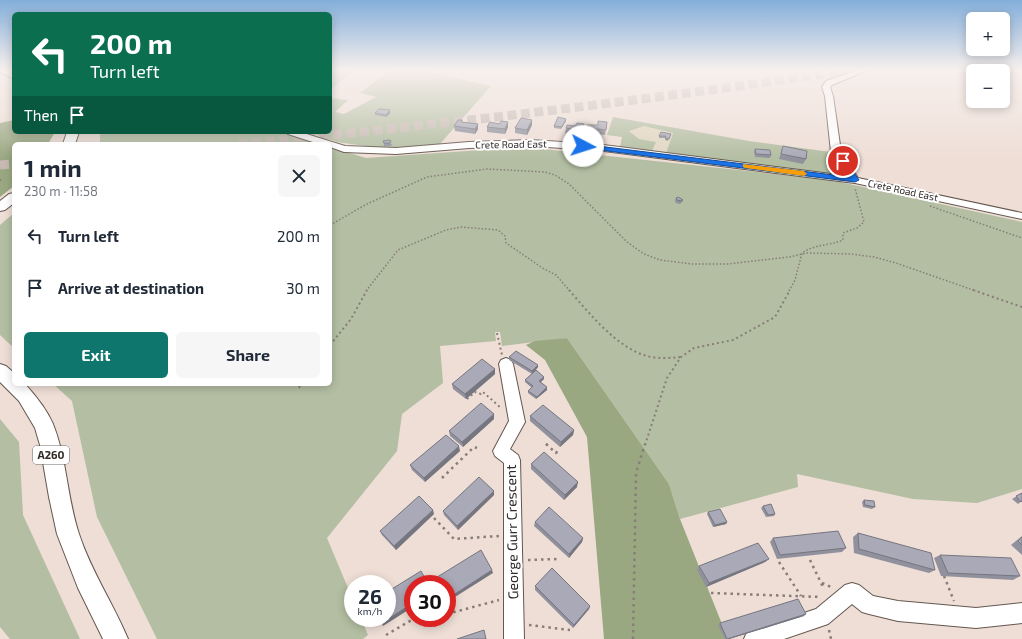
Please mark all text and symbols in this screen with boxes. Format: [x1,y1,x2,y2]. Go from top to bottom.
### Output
map controls [966,12,1010,108]
button: + [966,12,1010,56]
text: 200 m [90,26,172,60]
icon: left [24,28,76,80]
text: Turn left [90,60,160,82]
button: − [966,64,1010,108]
icon: arrive [66,104,88,126]
text: Then [24,106,58,124]
position arrow [562,125,604,167]
street label: Crete Road East [475,137,547,151]
pin [826,144,860,178]
icon: arrive [832,150,854,172]
text: 1 min [24,153,82,182]
button: close [278,155,320,197]
street label: Crete Road East [867,177,939,203]
text: 230 m · 11:58 [24,183,98,199]
icon: left [24,225,46,247]
text: Turn left [58,227,119,245]
text: 200 m [277,227,320,245]
icon: arrive [24,277,46,299]
text: Arrive at destination [58,279,204,297]
text: 30 m [286,279,320,297]
button: Exit [24,332,168,378]
button: Share [176,332,320,378]
road number: A260 [33,446,69,464]
street label: George Gurr Crescent [502,464,521,600]
speed limit sign: 30 [404,575,456,627]
text: 26 [358,584,382,608]
text: km/h [358,605,382,617]

